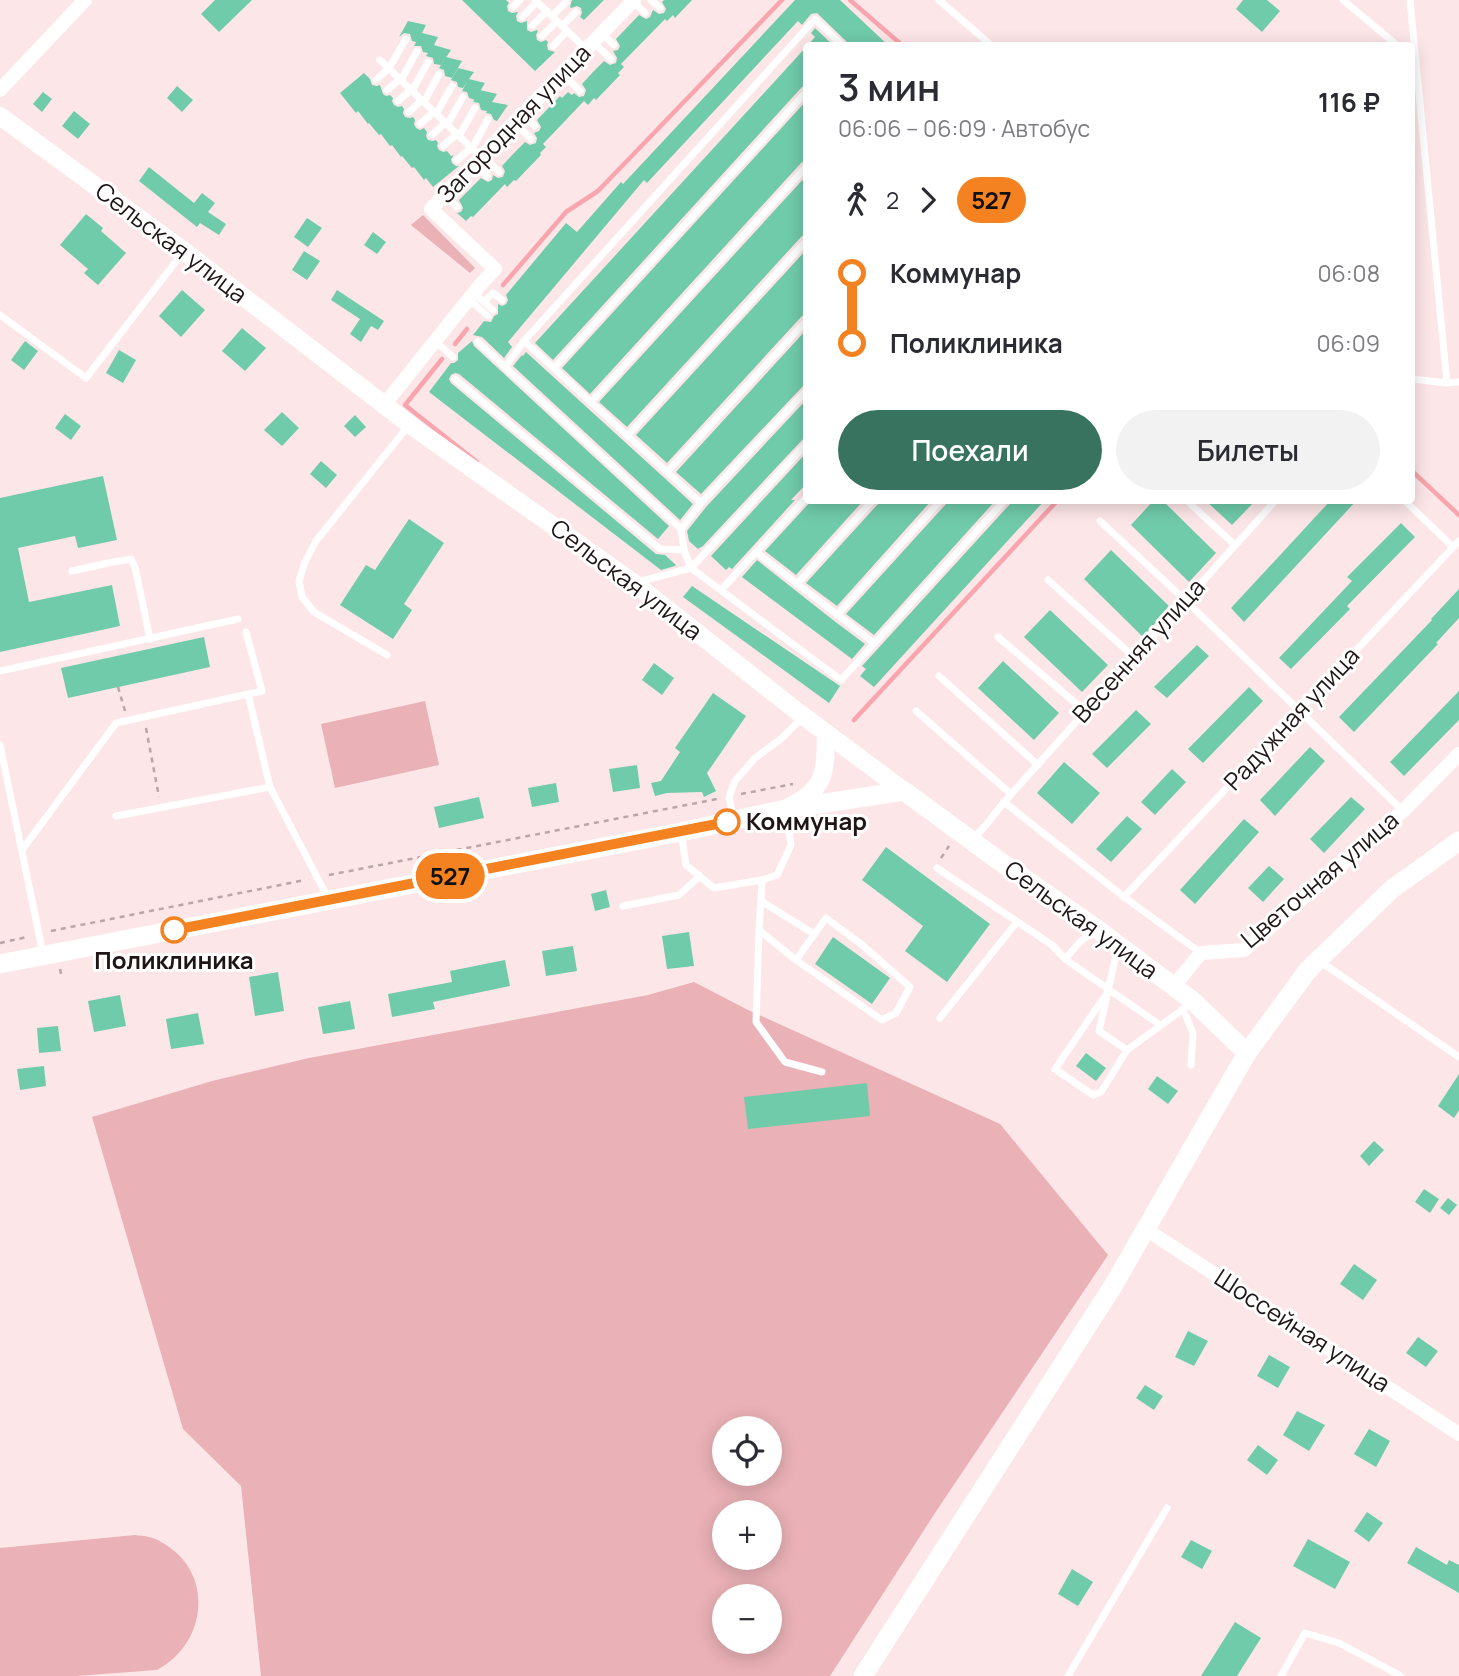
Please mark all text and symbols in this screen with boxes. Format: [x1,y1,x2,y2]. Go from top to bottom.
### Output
street label: Загородная улица [428,36,597,210]
text: 3 мин [838,60,940,112]
text: 116 ₽ [1318,84,1380,120]
text: 06:06 – 06:09 · Автобус [838,112,1090,144]
street label: Сельская улица [89,174,255,310]
icon: walk [838,181,876,219]
icon: forward [909,181,947,219]
text: 527 [971,183,1012,216]
text: 2 [886,184,899,216]
text: Коммунар [890,255,1021,291]
text: 06:08 [1317,257,1380,289]
text: Поликлиника [890,325,1063,361]
text: 06:09 [1317,327,1380,359]
button: Поехали [838,410,1102,490]
button: Билеты [1116,410,1380,490]
street label: Сельская улица [544,511,710,647]
street label: Весенняя улица [1064,571,1212,729]
street label: Радужная улица [1216,639,1366,797]
street label: Цветочная улица [1233,803,1405,955]
place label: Коммунар [746,804,867,837]
marker: Коммунар [714,809,740,835]
street label: Сельская улица [998,852,1165,986]
line badge: 527 [410,853,490,899]
text: 527 [430,859,470,892]
marker: Поликлиника [161,917,187,943]
place label: Поликлиника [94,943,254,976]
street label: Шоссейная улица [1209,1261,1397,1399]
map controls [712,1416,782,1654]
button: locate [712,1416,782,1486]
button: + [712,1500,782,1570]
button: − [712,1584,782,1654]

